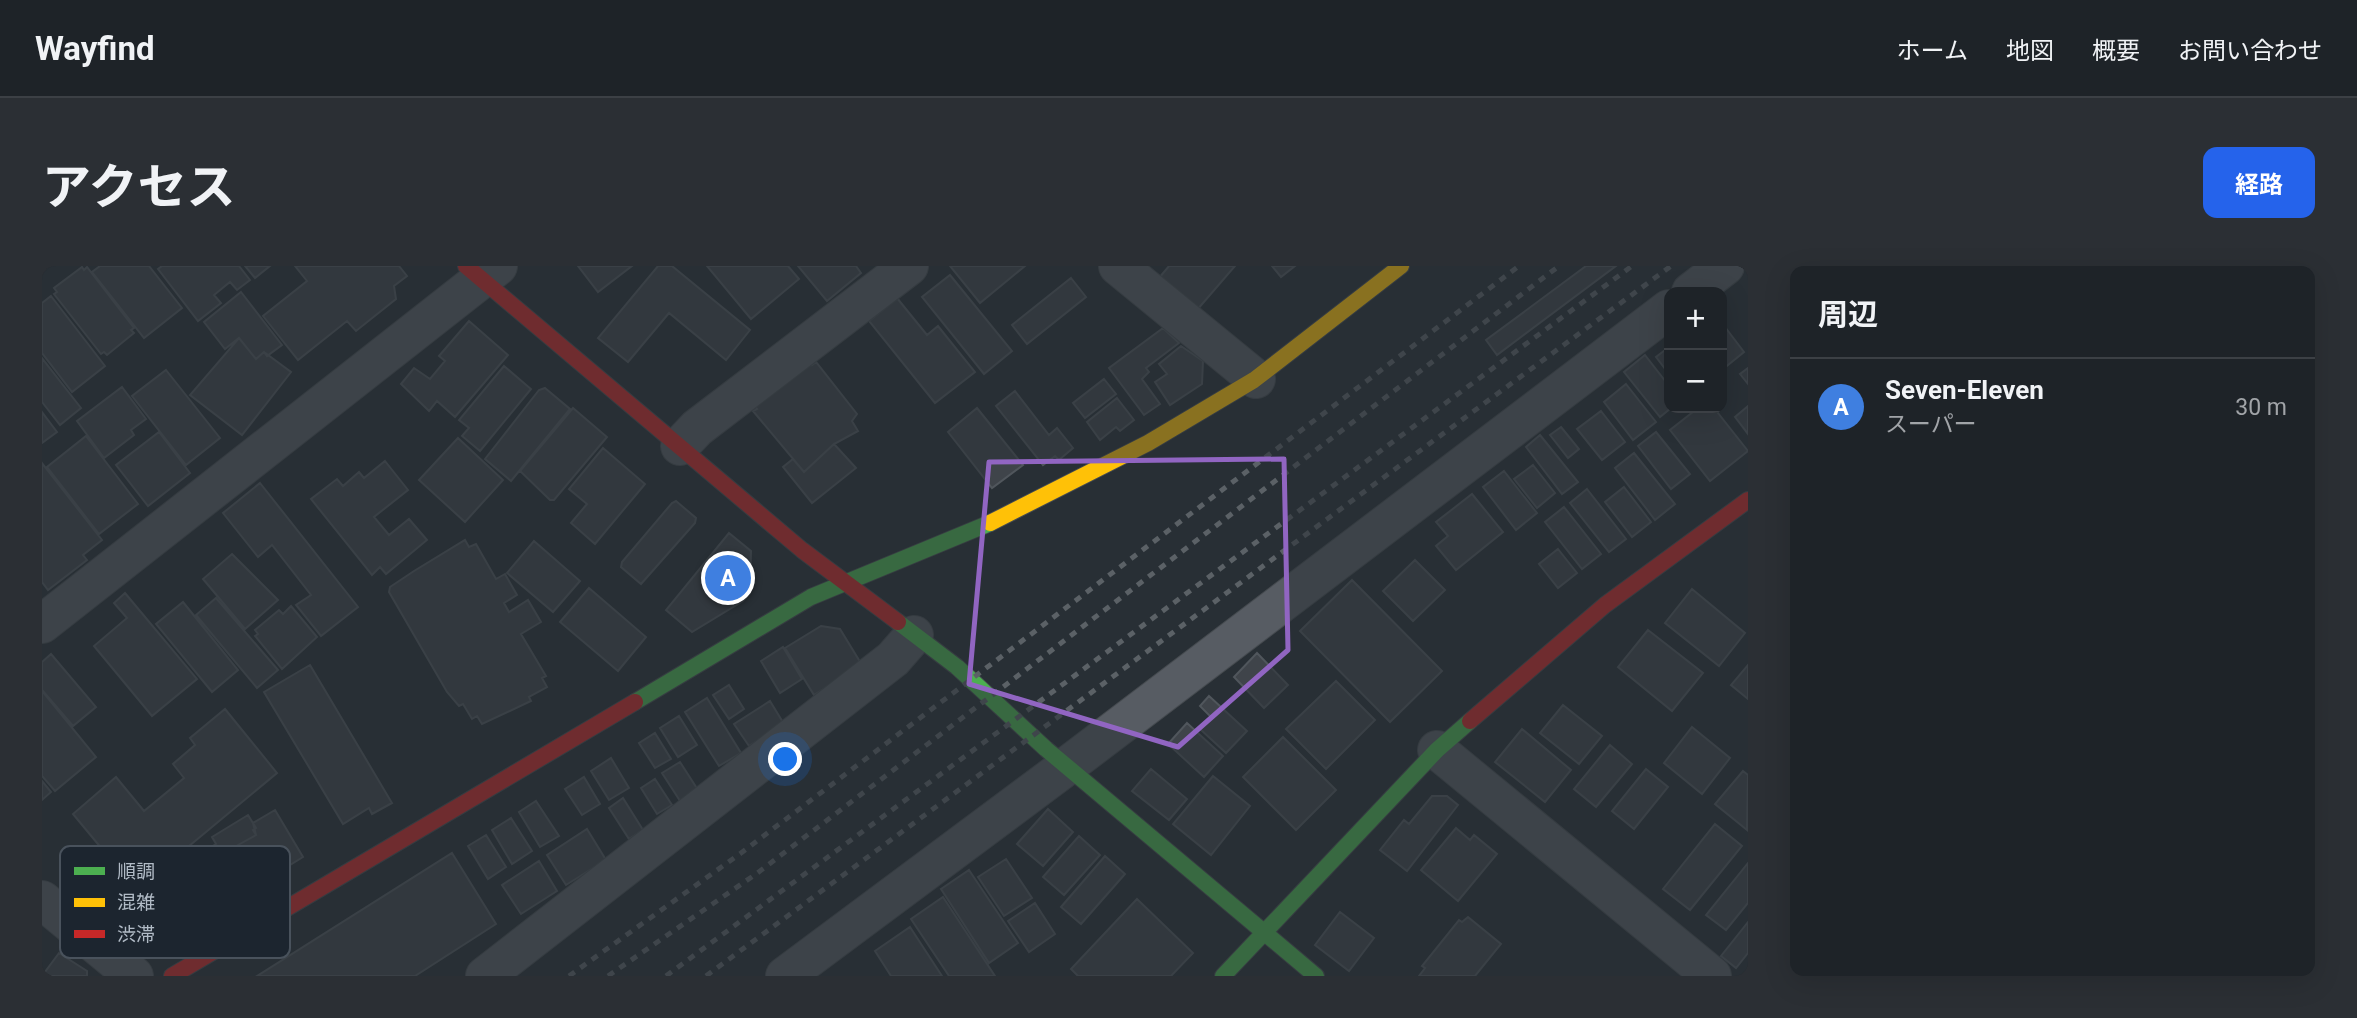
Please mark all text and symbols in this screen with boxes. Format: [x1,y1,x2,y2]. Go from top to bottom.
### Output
text: Wayfind [35,29,155,68]
text: ホーム [1897,37,1968,65]
text: 地図 [2006,37,2054,65]
text: 概要 [2092,37,2140,65]
text: お問い合わせ [2178,37,2322,65]
button: 経路 [2203,147,2315,218]
text: アクセス [42,159,236,216]
map controls [1664,287,1727,413]
button: + [1664,287,1727,350]
text: 周辺 [1818,297,1878,332]
button: − [1664,350,1727,413]
text: Seven-Eleven [1885,375,2044,405]
text: A [1833,394,1849,421]
text: 30 m [2235,394,2287,421]
text: スーパー [1885,411,1977,438]
pin: A [705,552,751,604]
your location [768,742,802,776]
legend [60,846,290,958]
text: 順調 [117,860,155,883]
text: 混雑 [117,891,155,914]
text: 渋滞 [117,923,155,946]

